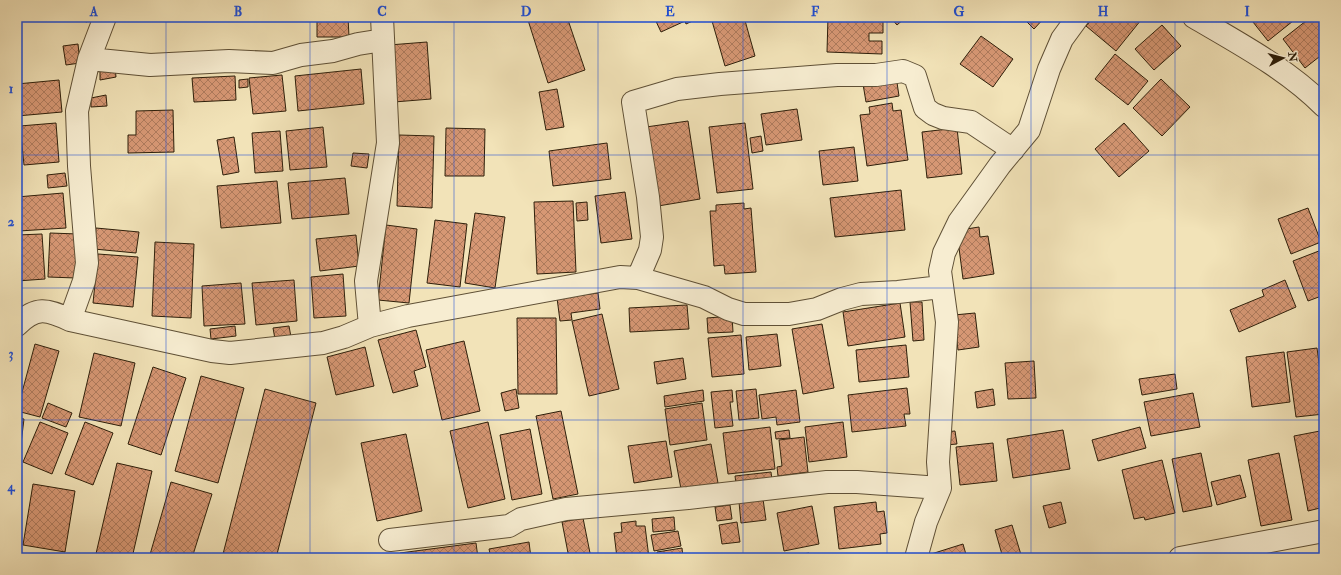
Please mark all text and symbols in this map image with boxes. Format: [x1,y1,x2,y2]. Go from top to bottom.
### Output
text: A [89,4,99,20]
text: B [234,4,242,20]
text: C [377,4,387,20]
text: D [521,4,532,20]
text: E [665,4,675,20]
text: F [811,4,820,20]
text: G [954,4,965,20]
text: H [1098,4,1109,20]
text: I [1244,4,1250,20]
north arrow [1263,38,1303,78]
text: N [1285,50,1300,64]
text: 1 [9,81,14,97]
text: 2 [8,214,15,230]
text: 3 [9,346,14,362]
text: 4 [6,479,15,495]

